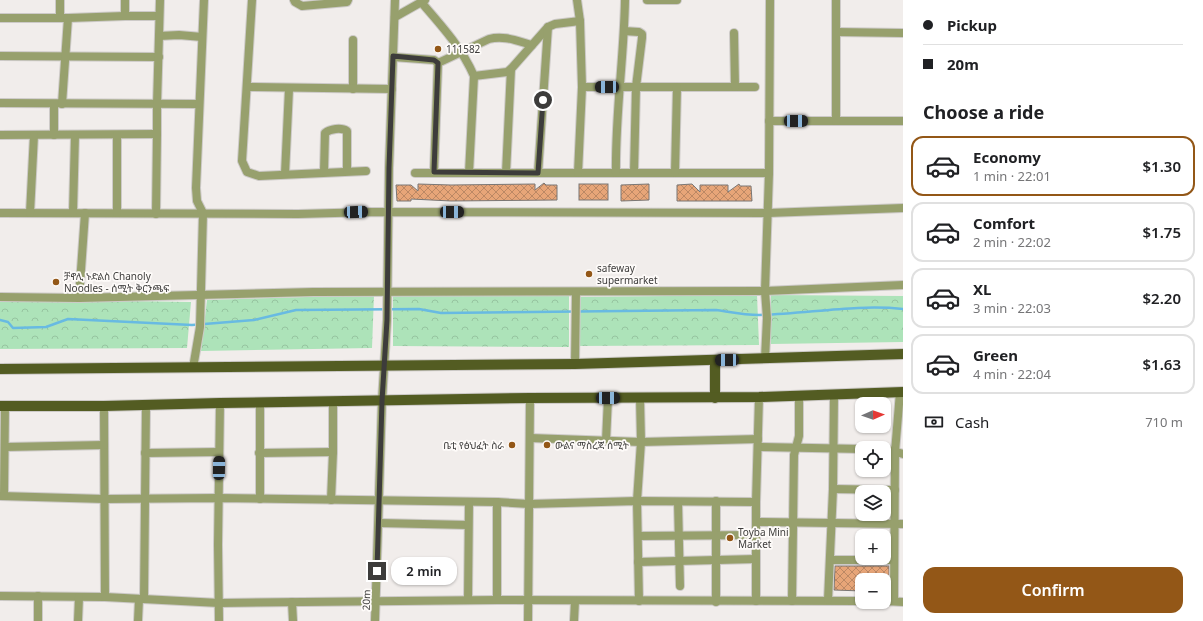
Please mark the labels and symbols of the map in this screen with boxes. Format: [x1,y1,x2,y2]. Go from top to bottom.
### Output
place label: 111582 [446,42,481,56]
marker: 111582 [433,44,443,54]
car [595,81,619,93]
route start [534,91,552,109]
car [784,115,808,127]
car [344,206,368,218]
car [440,206,464,218]
place label: safeway supermarket [597,261,658,287]
place label: ቻኖሊ ኑድልስ Chanoly Noodles - ሰሚት ቅርንጫፍ [64,269,170,295]
marker: safeway supermarket [584,269,594,279]
marker: ቻኖሊ ኑድልስ Chanoly Noodles - ሰሚት ቅርንጫፍ [51,277,61,287]
car [715,354,739,366]
car [596,392,620,404]
north arrow [855,397,891,433]
place label: ቤቲ የፅህፈት ስራ [443,438,504,452]
place label: ውልና ማስረጃ ሰሚት [555,438,629,452]
marker: ቤቲ የፅህፈት ስራ [507,440,517,450]
marker: ውልና ማስረጃ ሰሚት [542,440,552,450]
car [213,456,225,480]
place label: Toyba Mini Market [738,525,789,551]
marker: Toyba Mini Market [725,533,735,543]
callout: 2 min [391,557,457,585]
route end [368,562,386,580]
street label: 20m [359,589,373,611]

